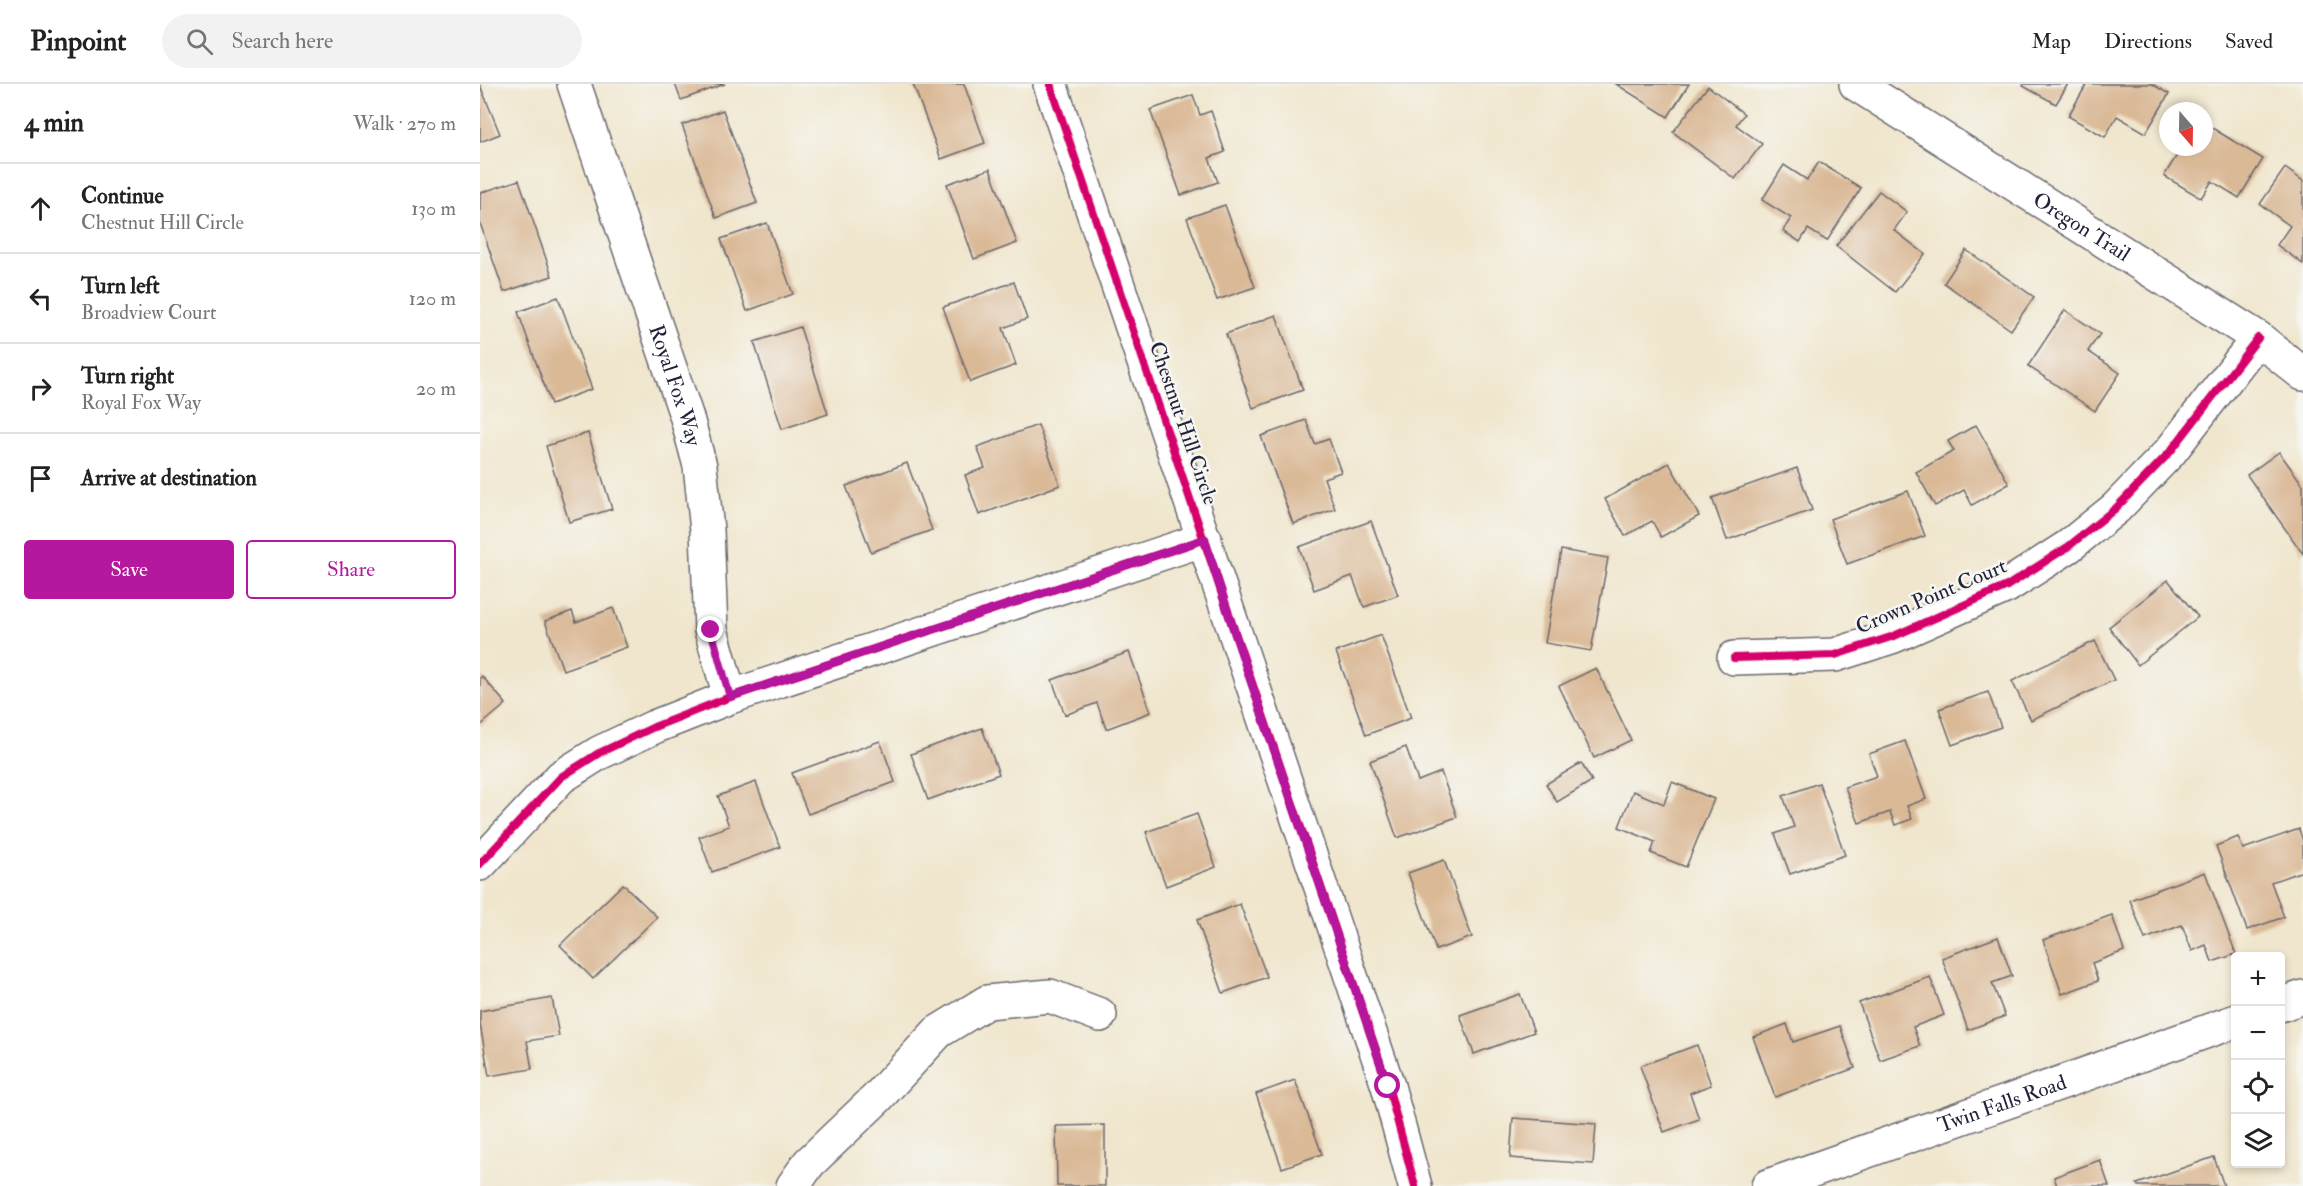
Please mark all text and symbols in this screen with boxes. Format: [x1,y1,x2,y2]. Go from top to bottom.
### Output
search box [162,14,582,68]
text: Pinpoint [30,24,126,59]
icon: search [183,25,216,58]
text: Search here [231,27,333,55]
text: Map [2031,28,2071,55]
text: Directions [2104,28,2192,55]
text: Saved [2225,28,2273,55]
north arrow [2159,102,2213,156]
text: 4 min [24,107,84,139]
text: Walk · 270 m [353,111,456,136]
text: Continue [81,182,164,210]
street label: Oregon Trail [2028,186,2136,268]
icon: ahead [24,192,57,225]
text: 130 m [411,196,456,221]
text: Chestnut Hill Circle [81,210,244,235]
text: Turn left [81,272,160,300]
icon: left [24,282,57,315]
text: 120 m [409,286,456,311]
text: Broadview Court [81,300,216,325]
street label: Royal Fox Way [642,321,707,450]
street label: Chestnut Hill Circle [1143,338,1224,509]
text: Turn right [81,362,174,390]
icon: right [24,372,57,405]
text: 20 m [416,376,456,401]
text: Royal Fox Way [81,390,201,415]
icon: arrive [24,462,57,495]
text: Arrive at destination [81,464,257,492]
button: Save [24,540,234,599]
button: Share [246,540,456,599]
street label: Crown Point Court [1852,552,2011,640]
route end [697,616,723,642]
map controls [2231,952,2285,1168]
button: + [2231,952,2285,1006]
button: − [2231,1006,2285,1060]
button: locate [2231,1060,2285,1114]
street label: Twin Falls Road [1934,1069,2071,1139]
route start [1374,1072,1400,1098]
button: layers [2231,1114,2285,1168]

